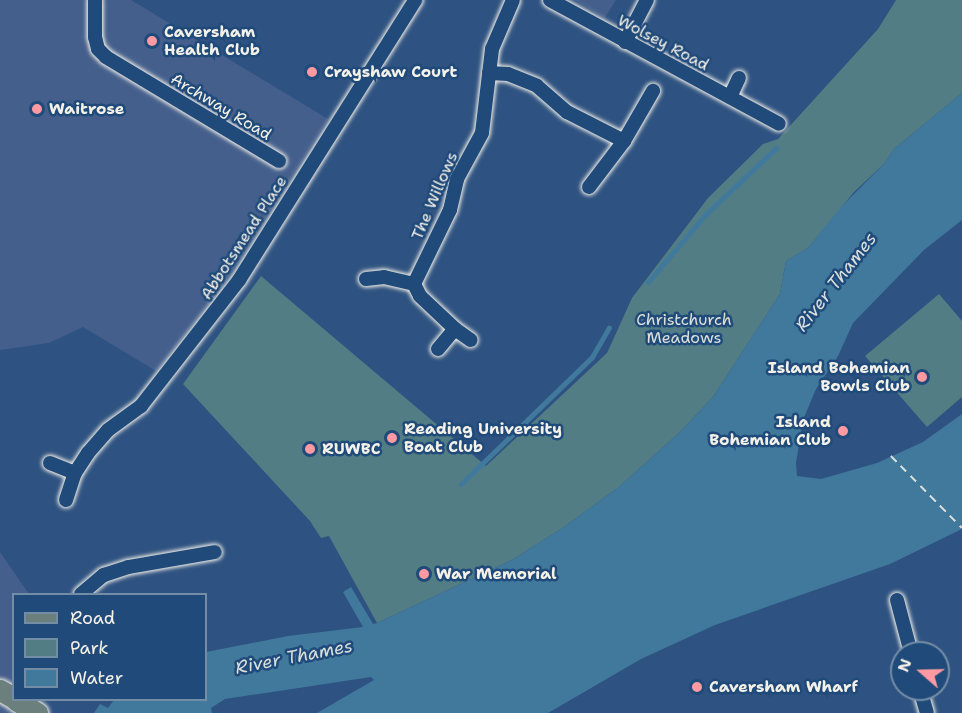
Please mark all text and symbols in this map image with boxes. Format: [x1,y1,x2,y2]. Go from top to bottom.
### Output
street label: Wolsey Road [614,11,712,75]
place label: Caversham Health Club [164,22,260,60]
marker: Caversham Health Club [145,34,159,48]
place label: Crayshaw Court [324,62,457,82]
marker: Crayshaw Court [305,65,319,79]
street label: Archway Road [167,70,275,144]
place label: Waitrose [49,99,124,119]
marker: Waitrose [30,102,44,116]
street label: The Willows [408,149,462,243]
street label: Abbotsmead Place [197,173,291,303]
water label: River Thames [791,228,881,336]
park label: Christchurch Meadows [636,310,732,348]
place label: Island Bohemian Bowls Club [768,358,910,396]
marker: Island Bohemian Bowls Club [915,370,929,384]
place label: Island Bohemian Club [709,412,831,450]
place label: Reading University Boat Club [404,419,562,457]
marker: Island Bohemian Club [836,424,850,438]
marker: Reading University Boat Club [385,431,399,445]
place label: RUWBC [322,439,380,459]
marker: RUWBC [303,442,317,456]
place label: War Memorial [436,564,557,584]
marker: War Memorial [417,567,431,581]
legend [12,593,207,701]
text: Road [70,606,115,630]
water label: River Thames [233,635,355,679]
text: Park [70,636,109,660]
north arrow [890,641,950,701]
text: N [892,656,917,675]
text: Water [70,666,123,690]
place label: Caversham Wharf [709,677,858,697]
marker: Caversham Wharf [690,680,704,694]

